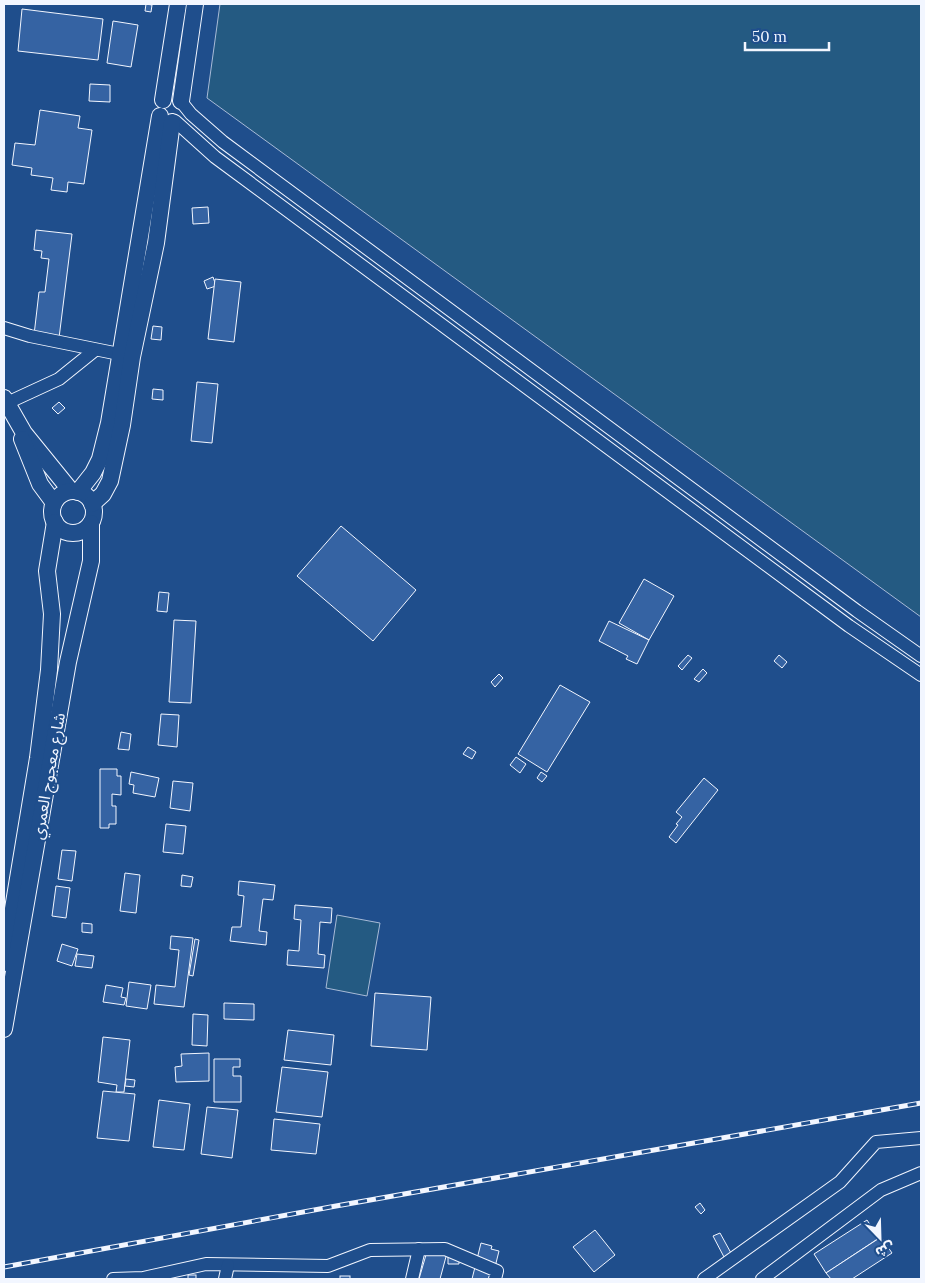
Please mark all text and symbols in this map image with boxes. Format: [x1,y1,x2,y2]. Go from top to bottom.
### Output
scale bar [745,20,829,52]
text: 50 m [752,27,787,46]
street label: شارع معجوج العمري [27,711,72,841]
north arrow [855,1213,905,1263]
text: ش [873,1238,897,1262]

